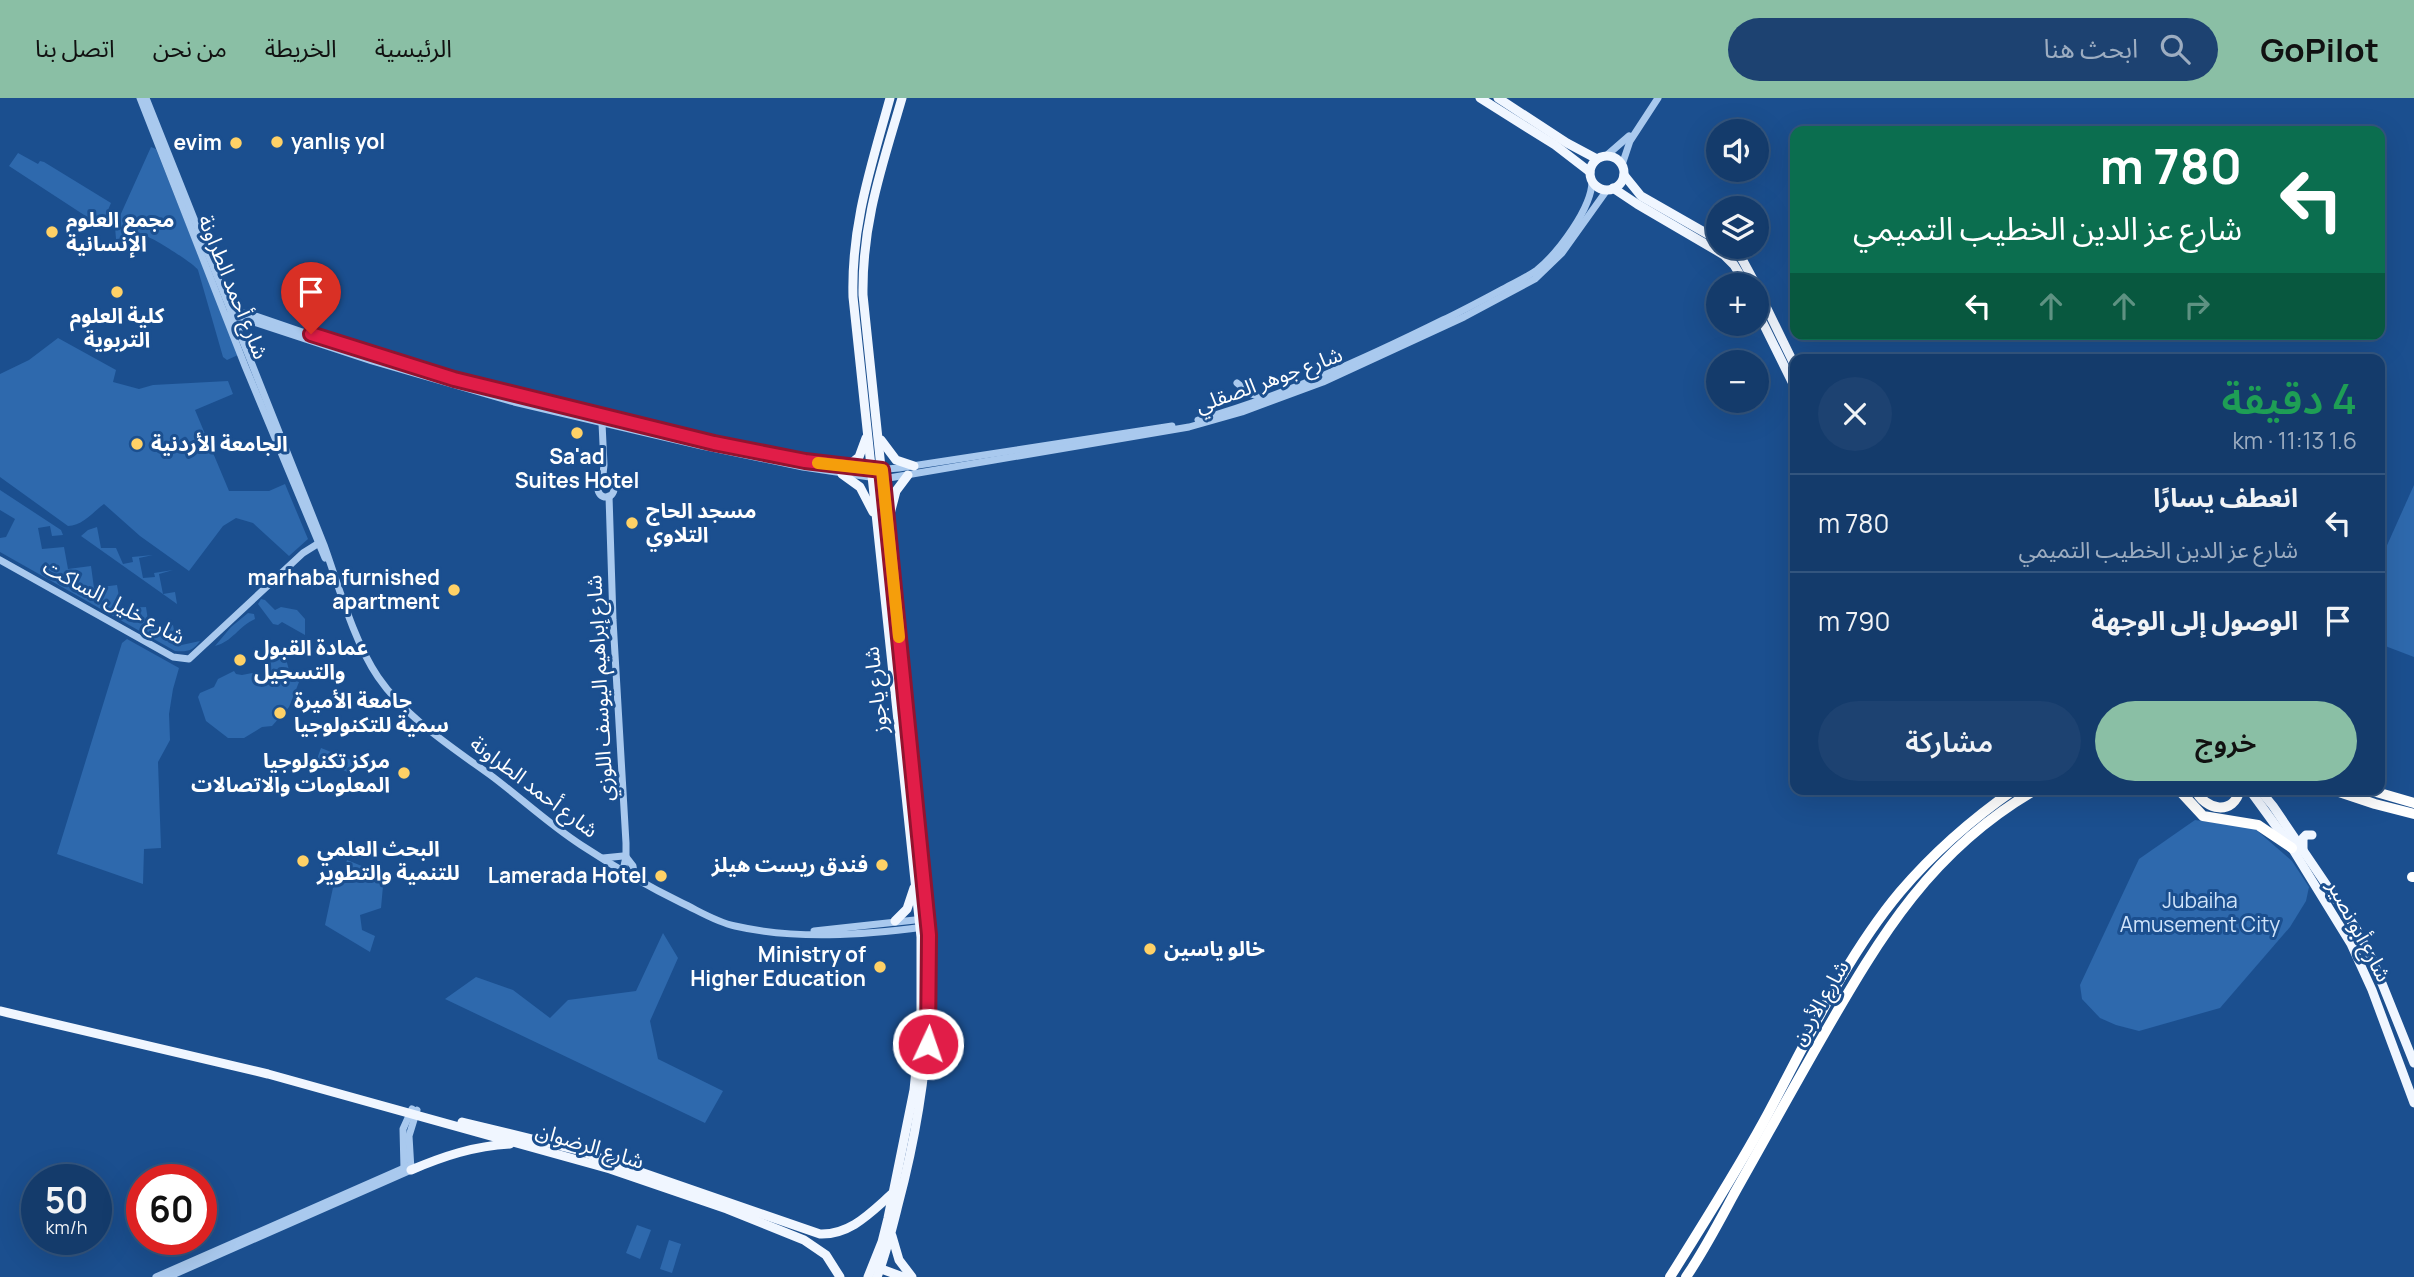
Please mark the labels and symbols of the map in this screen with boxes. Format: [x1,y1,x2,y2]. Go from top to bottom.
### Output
place label: yanlış yol [291,127,385,155]
place label: evim [173,128,222,156]
marker: yanlış yol [269,134,285,150]
marker: evim [228,135,244,151]
place label: مجمع العلوم الإنسانية [66,205,175,258]
street label: شارع أحمد الطراونة [190,210,276,364]
marker: مجمع العلوم الإنسانية [44,224,60,240]
pin [281,262,341,334]
marker: كلية العلوم التربوية [109,284,125,300]
place label: كلية العلوم التربوية [70,301,165,353]
street label: شارع جوهر الصقلي [1191,339,1347,421]
marker: Sa'ad Suites Hotel [569,425,585,441]
place label: الجامعة الأردنية [151,429,288,457]
marker: الجامعة الأردنية [129,436,145,452]
place label: Sa'ad Suites Hotel [515,442,639,494]
place label: مسجد الحاج التلاوي [646,496,756,552]
marker: مسجد الحاج التلاوي [624,515,640,531]
street label: شارع خليل الساكت [38,552,190,652]
place label: marhaba furnished apartment [248,563,440,615]
street label: شارع إبراهيم اليوسف اللوزي [579,574,622,802]
marker: marhaba furnished apartment [446,582,462,598]
place label: عمادة القبول والتسجيل [254,633,368,685]
street label: شارع ياجوز [857,645,896,736]
marker: عمادة القبول والتسجيل [232,652,248,668]
place label: جامعة الأميرة سمية للتكنولوجيا [294,686,449,738]
marker: جامعة الأميرة سمية للتكنولوجيا [272,705,288,721]
street label: شارع أحمد الطراونة [464,729,604,845]
place label: مركز تكنولوجيا المعلومات والاتصالات [191,746,390,798]
marker: مركز تكنولوجيا المعلومات والاتصالات [396,765,412,781]
place label: البحث العلمي للتنمية والتطوير [316,834,460,886]
place label: فندق ريست هيلز [711,850,868,878]
marker: البحث العلمي للتنمية والتطوير [295,853,311,869]
marker: فندق ريست هيلز [874,857,890,873]
place label: Lamerada Hotel [488,861,647,889]
marker: Lamerada Hotel [653,868,669,884]
street label: شارع أبو نصير [2319,874,2398,987]
park label: Jubaiha Amusement City [2120,886,2280,938]
place label: خالو ياسين [1164,934,1265,962]
place label: Ministry of Higher Education [690,940,866,992]
marker: خالو ياسين [1142,941,1158,957]
street label: شارع الأردن [1784,955,1856,1051]
marker: Ministry of Higher Education [872,959,888,975]
position arrow [891,1007,965,1081]
street label: شارع الرضوان [532,1115,648,1177]
speed limit sign: 60 [126,1164,217,1255]

